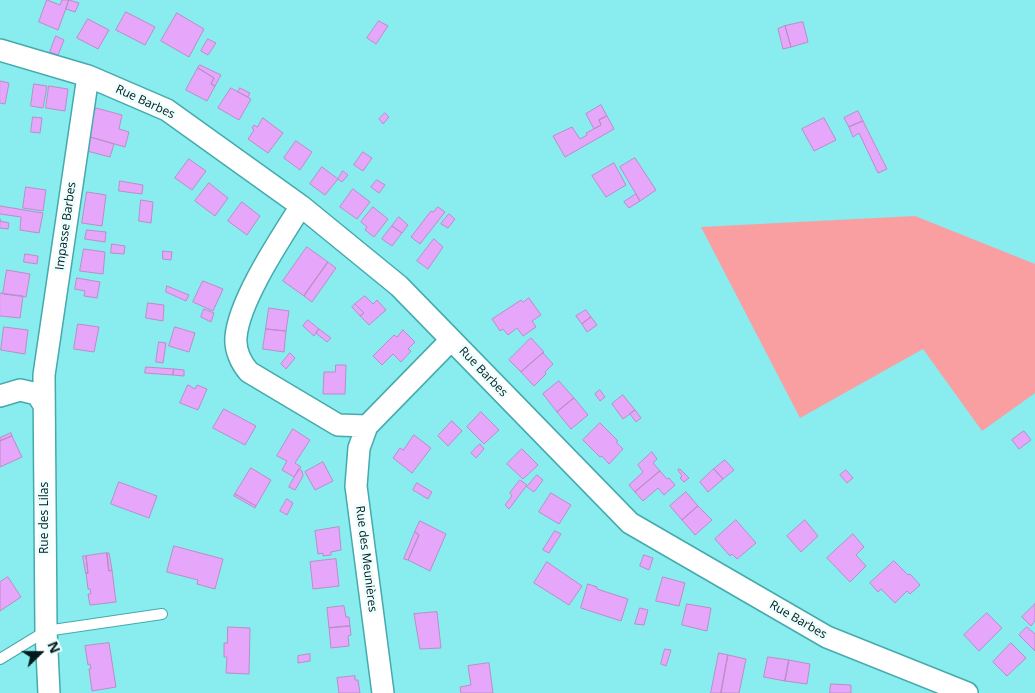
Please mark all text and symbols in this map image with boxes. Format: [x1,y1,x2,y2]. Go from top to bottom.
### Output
street label: Rue Barbes [113,82,177,122]
street label: Impasse Barbes [53,181,79,271]
street label: Rue Barbes [456,344,510,400]
street label: Rue des Lilas [38,482,52,554]
street label: Rue des Meunières [352,505,380,613]
street label: Rue Barbes [767,598,829,642]
north arrow [15,628,65,678]
text: N [43,638,65,656]

